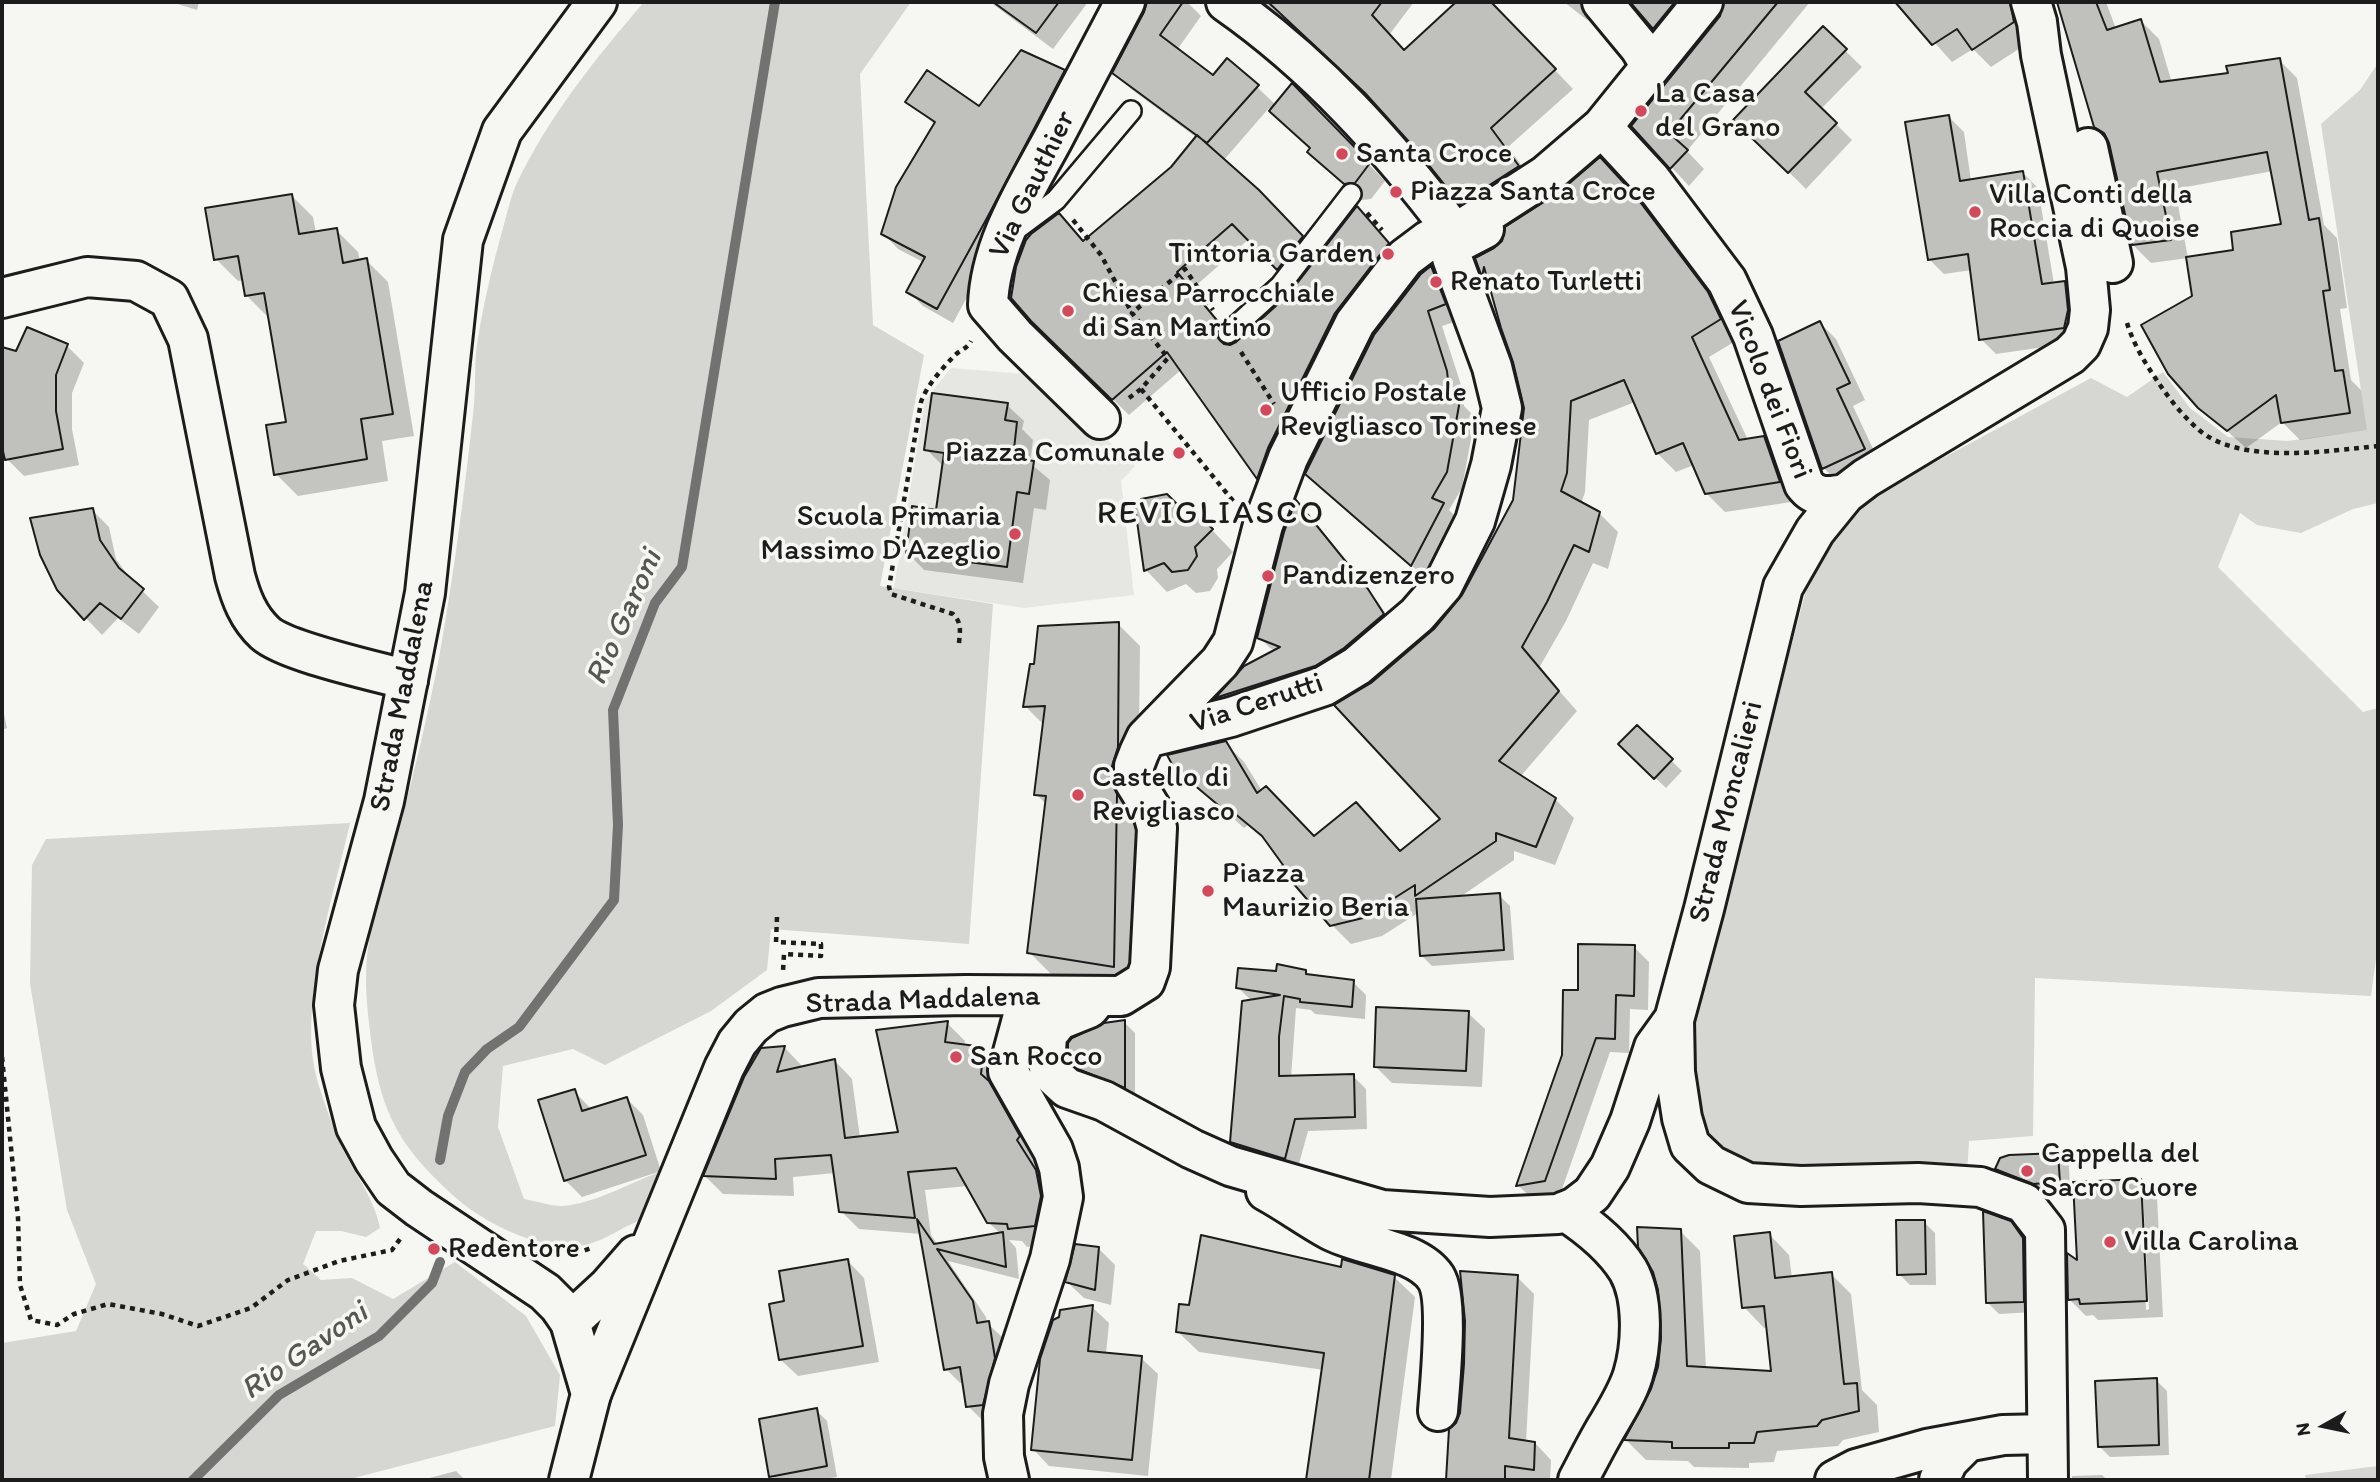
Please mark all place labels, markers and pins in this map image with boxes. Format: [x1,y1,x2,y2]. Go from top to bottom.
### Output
place label: La Casa del Grano [1655,76,1780,146]
marker: La Casa del Grano [1633,103,1649,119]
place label: Santa Croce [1356,136,1512,172]
marker: Santa Croce [1334,146,1350,162]
place label: Piazza Santa Croce [1410,174,1656,210]
place label: Villa Conti della Roccia di Quoise [1989,177,2200,247]
marker: Piazza Santa Croce [1388,184,1404,200]
marker: Villa Conti della Roccia di Quoise [1967,204,1983,220]
place label: Tintoria Garden [1169,236,1374,272]
marker: Tintoria Garden [1380,246,1396,262]
place label: Renato Turletti [1450,264,1642,300]
marker: Renato Turletti [1428,274,1444,290]
place label: Chiesa Parrocchiale di San Martino [1082,276,1335,346]
marker: Chiesa Parrocchiale di San Martino [1060,303,1076,319]
place label: Ufficio Postale Revigliasco Torinese [1280,375,1537,446]
marker: Ufficio Postale Revigliasco Torinese [1258,402,1274,418]
place label: Piazza Comunale [945,435,1165,471]
marker: Piazza Comunale [1171,445,1187,461]
place label: Scuola Primaria Massimo D'Azeglio [761,499,1001,570]
marker: Scuola Primaria Massimo D'Azeglio [1007,526,1023,542]
place label: Pandizenzero [1282,558,1455,594]
marker: Pandizenzero [1260,568,1276,584]
place label: Castello di Revigliasco [1092,760,1235,830]
marker: Castello di Revigliasco [1070,787,1086,803]
place label: Piazza Maurizio Beria [1222,856,1409,926]
marker: Piazza Maurizio Beria [1200,883,1216,899]
place label: San Rocco [970,1039,1102,1075]
marker: San Rocco [948,1049,964,1065]
place label: Cappella del Sacro Cuore [2041,1136,2199,1206]
marker: Cappella del Sacro Cuore [2019,1163,2035,1179]
place label: Villa Carolina [2124,1224,2299,1260]
place label: Redentore [448,1231,580,1267]
marker: Villa Carolina [2102,1234,2118,1250]
marker: Redentore [426,1241,442,1257]

